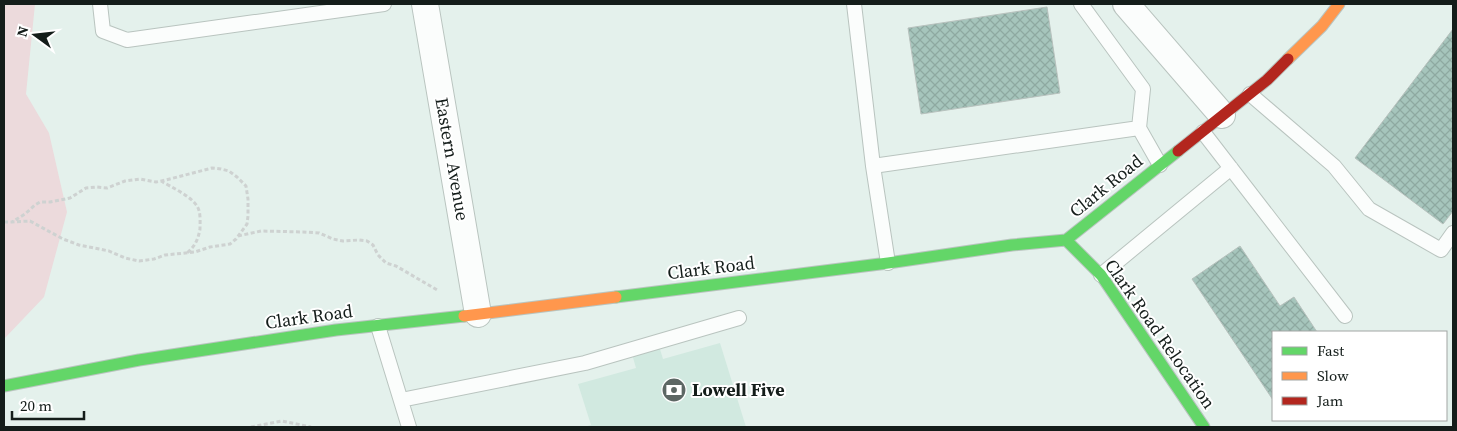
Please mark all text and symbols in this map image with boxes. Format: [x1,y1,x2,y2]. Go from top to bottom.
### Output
north arrow [10,10,60,60]
text: N [11,24,33,39]
street label: Eastern Avenue [429,95,476,222]
street label: Clark Road [1064,148,1148,223]
street label: Clark Road [666,250,756,285]
street label: Clark Road Relocation [1099,254,1222,414]
street label: Clark Road [264,298,354,335]
legend [1272,331,1447,421]
text: Fast [1317,340,1344,361]
text: Slow [1317,365,1349,386]
bank icon: Lowell Five [661,377,687,403]
place label: Lowell Five [692,377,785,402]
scale bar [12,388,85,420]
text: Jam [1316,390,1344,411]
text: 20 m [20,395,52,416]

